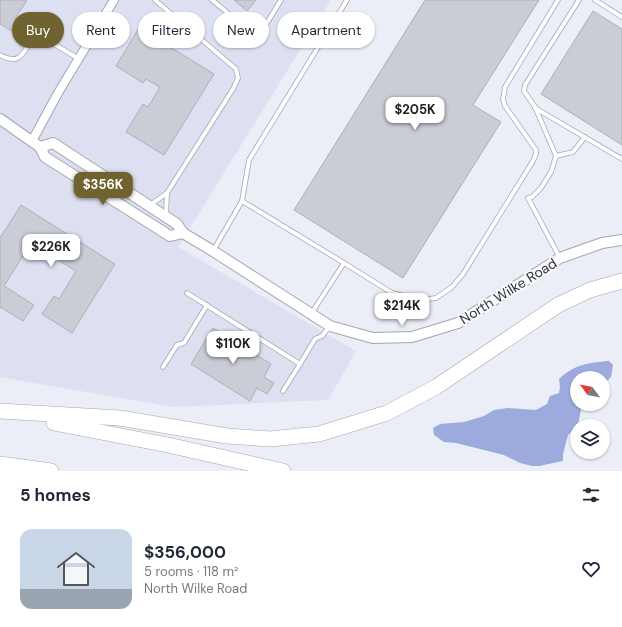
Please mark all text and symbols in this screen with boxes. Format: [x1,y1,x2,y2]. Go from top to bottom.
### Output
chip: Buy [12,12,64,48]
chip: Rent [72,12,130,48]
chip: Filters [138,12,205,48]
chip: New [213,12,269,48]
chip: Apartment [277,12,375,48]
pin: $205K [387,97,443,131]
text: $205K [394,101,436,118]
pin: $356K [75,172,131,206]
text: $356K [83,176,123,193]
pin: $226K [23,234,79,268]
text: $226K [31,238,71,255]
street label: North Wilke Road [456,254,560,328]
pin: $214K [374,293,430,327]
text: $214K [383,297,421,314]
pin: $110K [205,331,261,365]
text: $110K [216,335,250,352]
north arrow [570,371,610,411]
map controls [570,371,610,459]
button: layers [570,419,610,459]
text: 5 homes [20,484,91,506]
icon: filters [580,484,602,506]
text: $356,000 [144,541,226,563]
icon: home [52,545,100,593]
icon: heart [580,558,602,580]
text: 5 rooms · 118 m² [144,563,238,580]
text: North Wilke Road [144,580,247,597]

